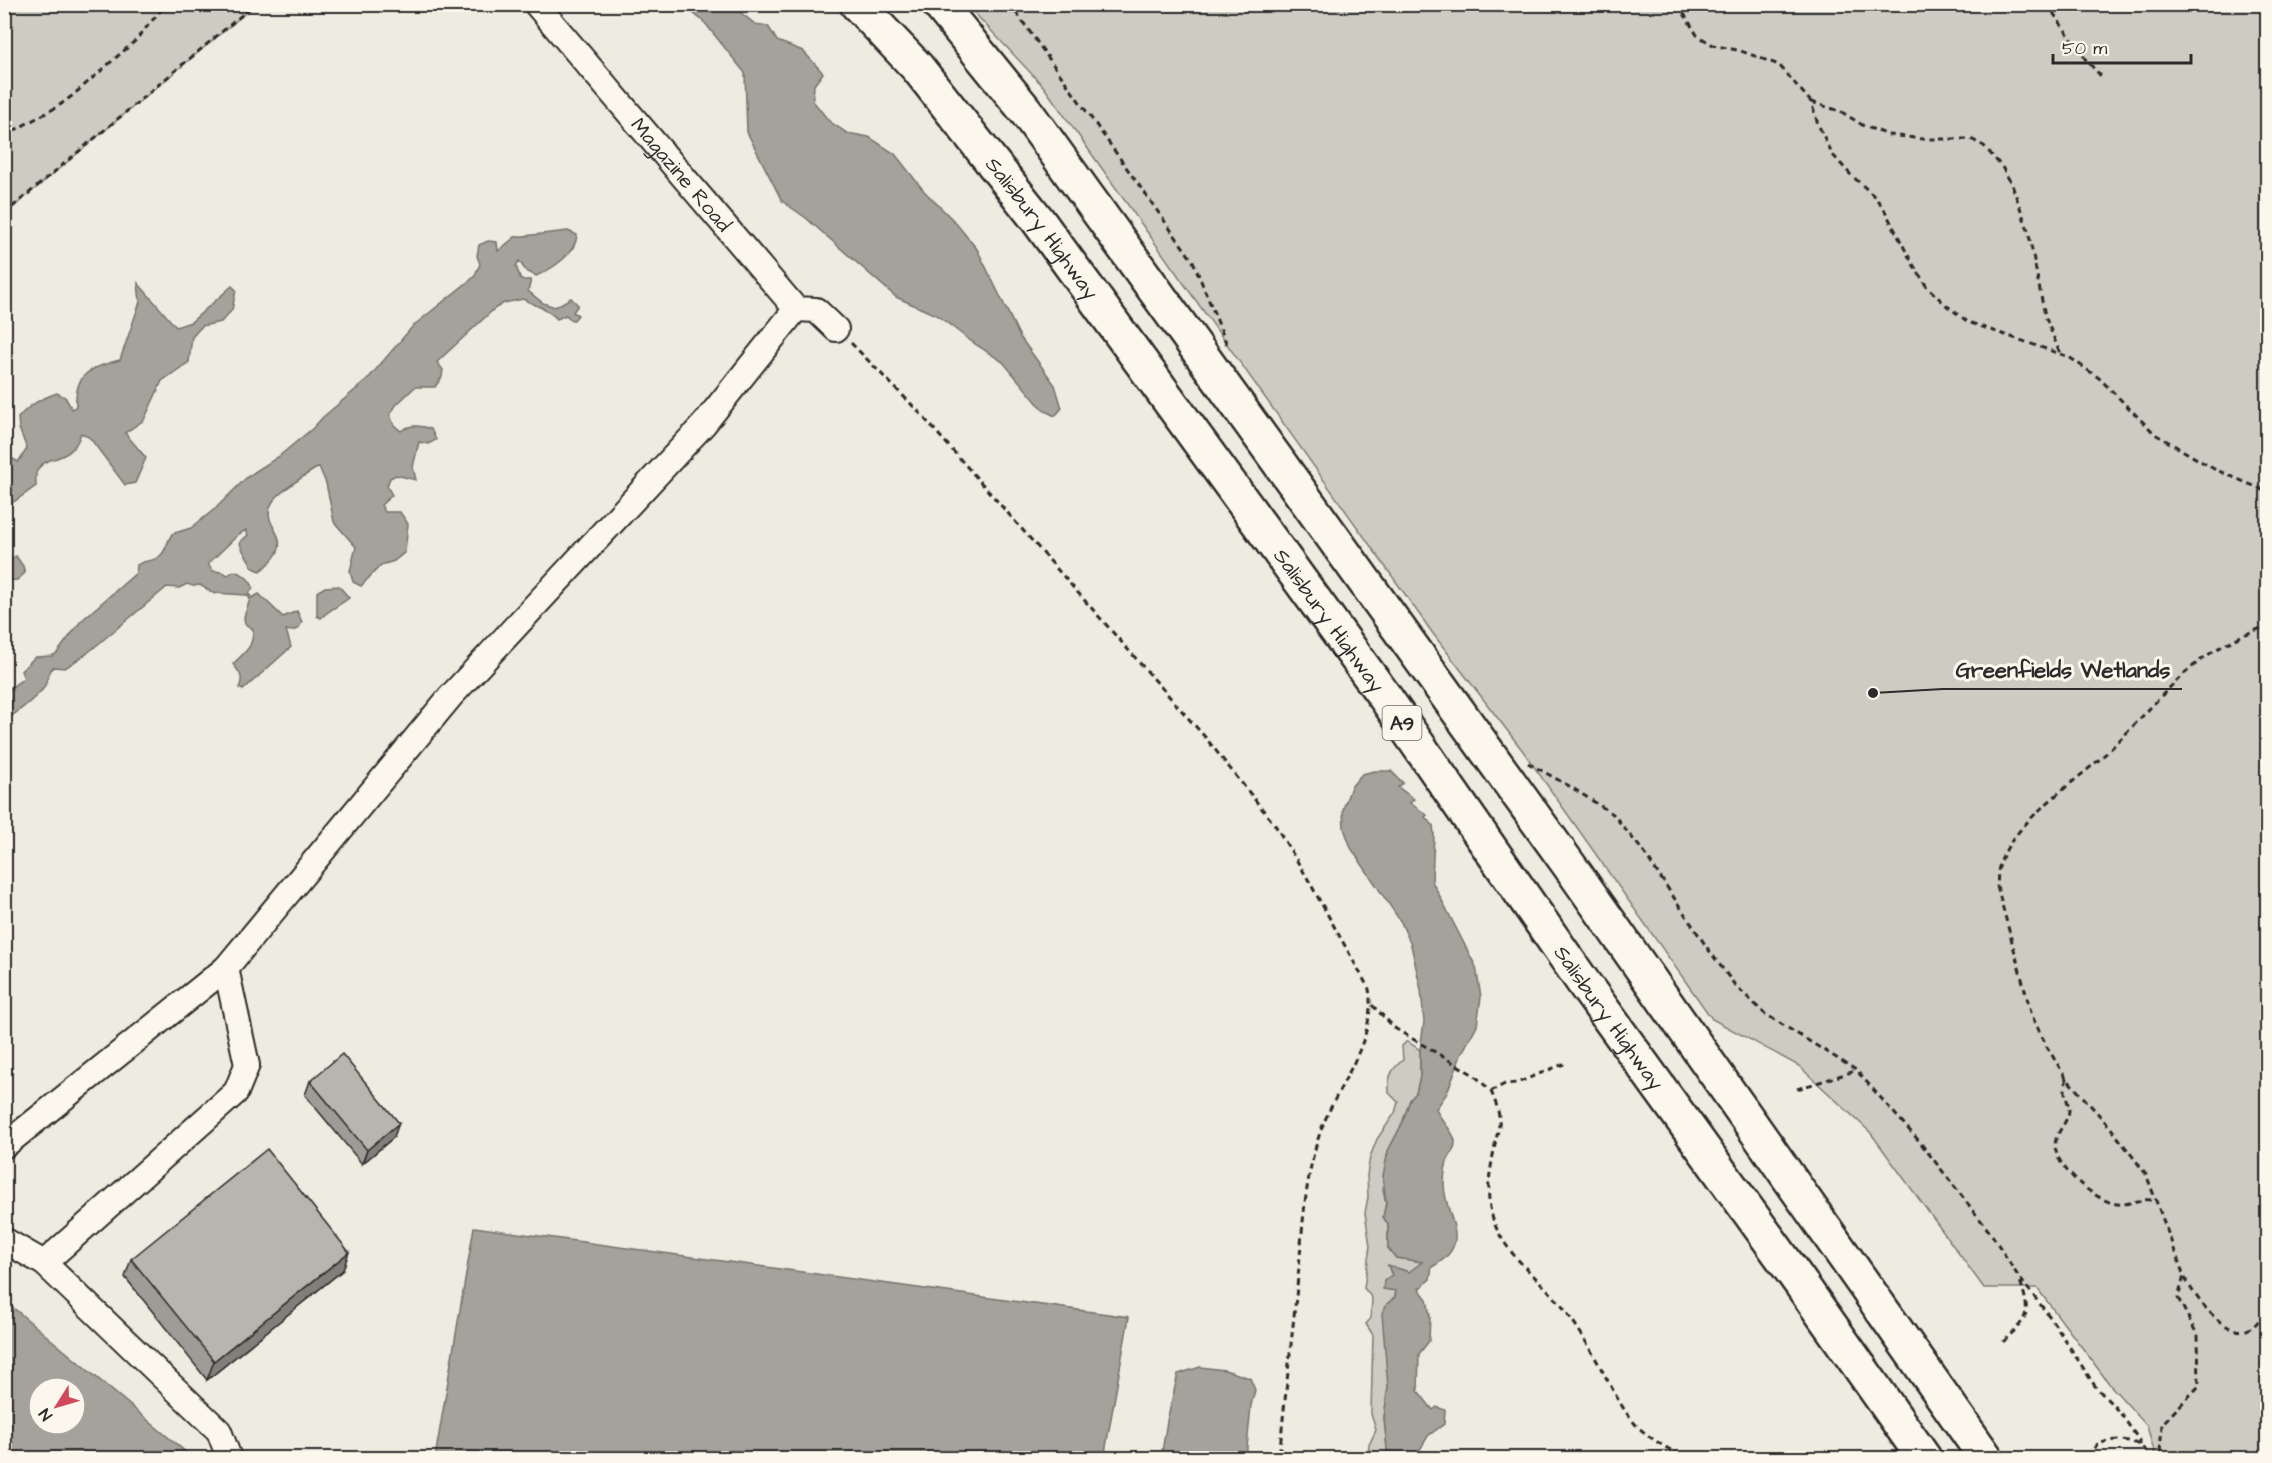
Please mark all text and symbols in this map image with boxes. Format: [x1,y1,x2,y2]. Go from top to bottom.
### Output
scale bar [2053,27,2191,65]
text: 50 m [2062,36,2107,61]
street label: Magazine Road [624,111,738,238]
street label: Salisbury Highway [978,151,1105,307]
street label: Salisbury Highway [1267,543,1391,700]
callout: Greenfields Wetlands [1943,649,2182,689]
text: Greenfields Wetlands [1956,655,2170,686]
road number: A9 [1382,706,1422,740]
street label: Salisbury Highway [1547,940,1671,1098]
north arrow [27,1376,87,1436]
text: N [34,1404,58,1425]

